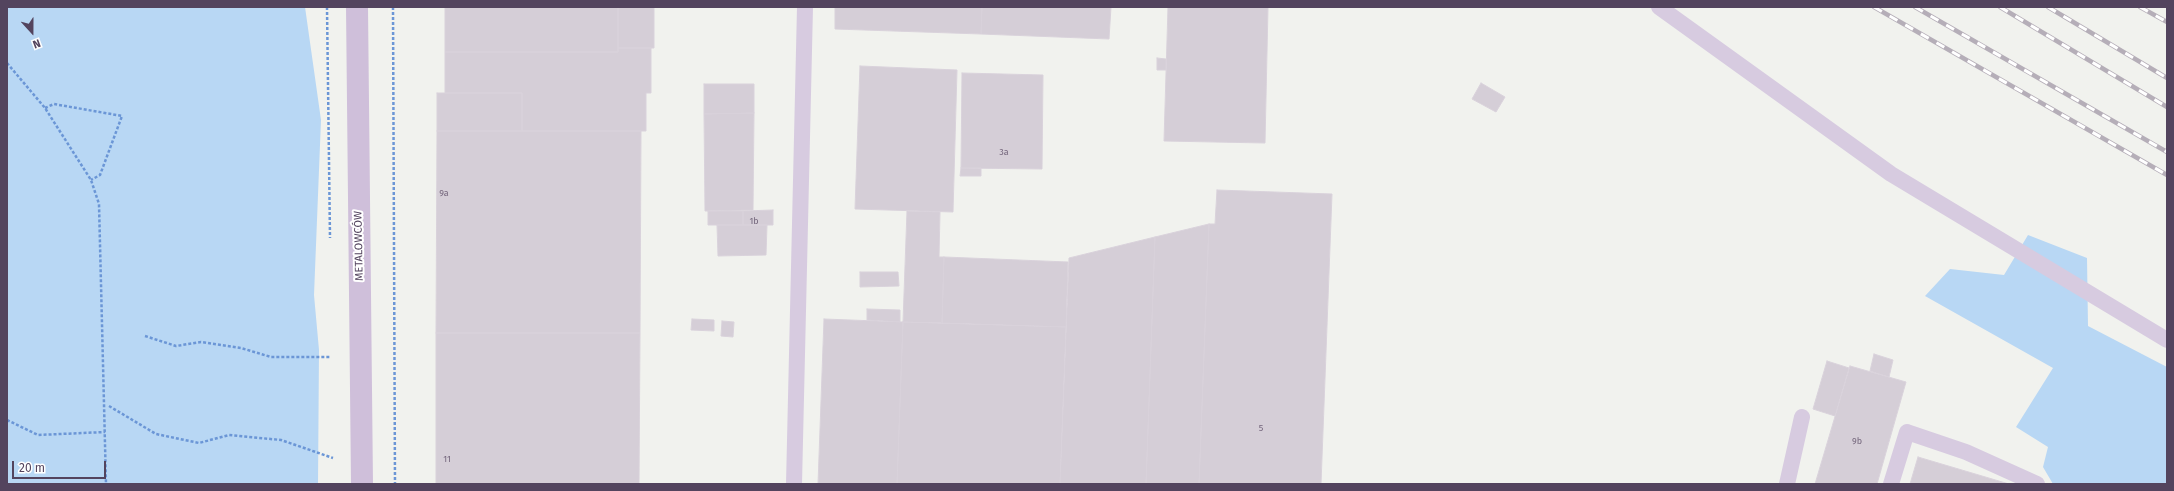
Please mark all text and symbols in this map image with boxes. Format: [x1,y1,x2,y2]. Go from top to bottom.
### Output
north arrow [12,12,52,52]
text: N [31,36,42,51]
house number: 3a [999,147,1009,157]
house number: 9a [439,188,449,198]
street label: METALOWCÓW [352,211,366,281]
house number: 1b [749,216,759,226]
house number: 5 [1259,423,1263,433]
house number: 9b [1852,436,1862,446]
scale bar [14,453,108,479]
house number: 11 [443,454,451,464]
text: 20 m [19,461,45,475]

